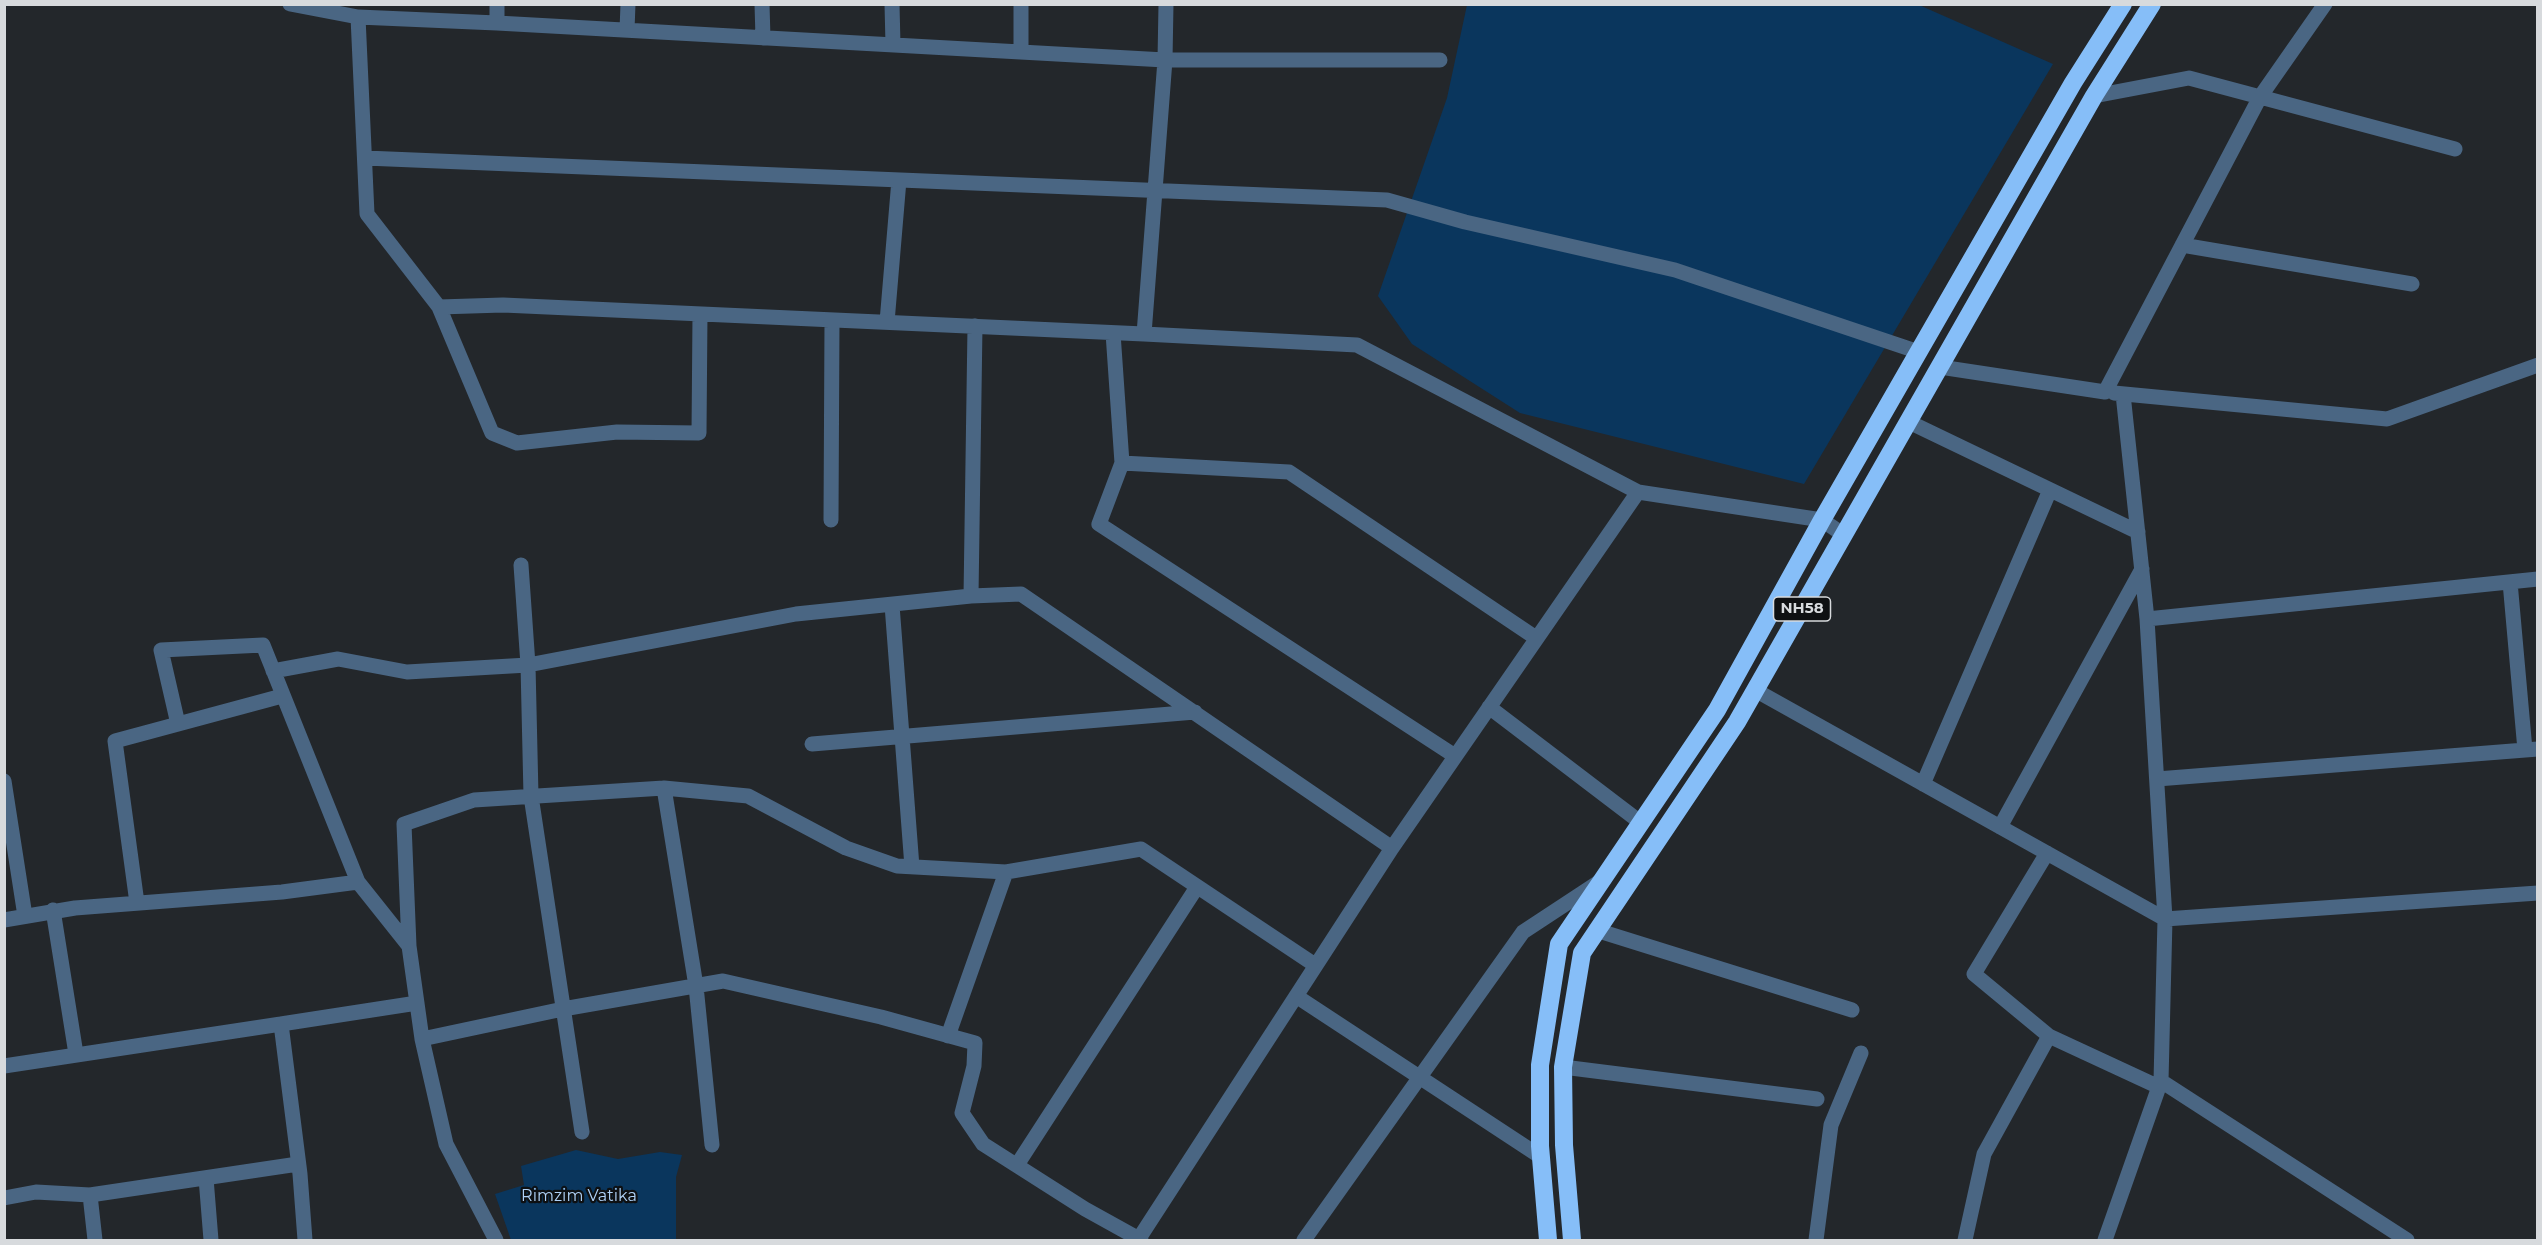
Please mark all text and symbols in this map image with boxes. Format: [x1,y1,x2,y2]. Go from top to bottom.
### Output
road number: NH58 [1774,597,1830,621]
park label: Rimzim Vatika [521,1186,637,1206]

